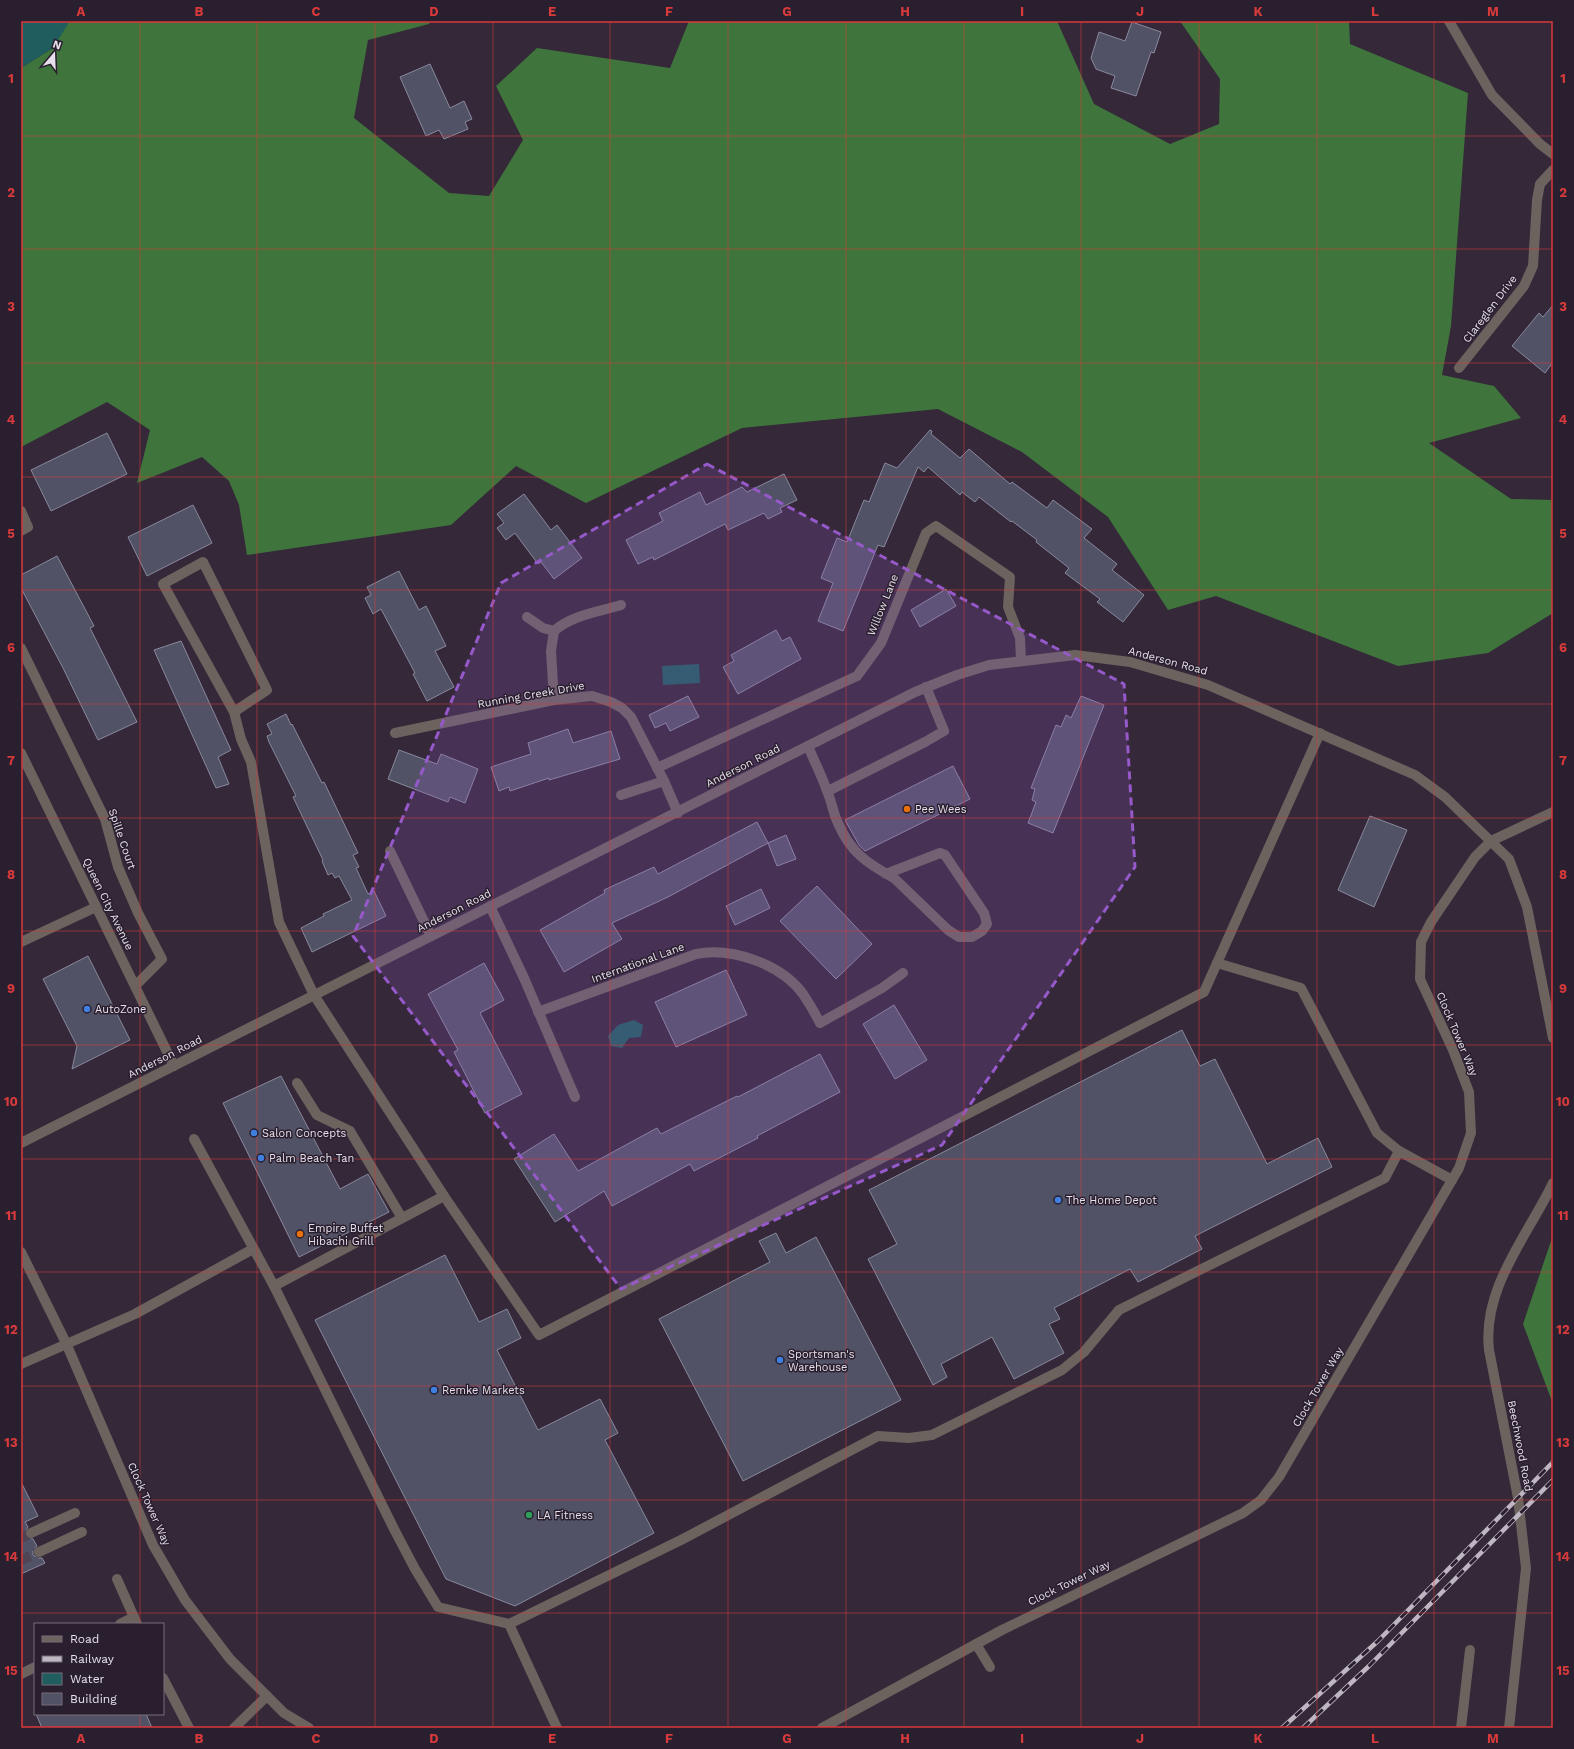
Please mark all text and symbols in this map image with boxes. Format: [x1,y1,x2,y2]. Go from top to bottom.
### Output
text: A [77,4,86,19]
text: B [195,4,204,19]
text: C [312,4,321,19]
text: D [429,4,439,19]
text: E [548,4,556,19]
text: F [665,4,673,19]
text: G [782,4,792,19]
text: H [900,4,910,19]
text: I [1020,4,1024,19]
text: J [1136,4,1144,19]
text: K [1253,4,1263,19]
text: L [1371,4,1379,19]
text: M [1487,4,1499,19]
north arrow [34,34,74,74]
text: N [51,38,63,52]
text: 1 [8,71,14,86]
text: 1 [1560,71,1566,86]
text: 2 [7,185,15,200]
text: 2 [1559,185,1567,200]
street label: Clareglen Drive [1460,273,1520,345]
text: 3 [7,299,15,314]
text: 3 [1559,299,1567,314]
text: 4 [7,412,16,427]
text: 4 [1559,412,1568,427]
text: 5 [7,526,15,541]
text: 5 [1559,526,1567,541]
street label: Willow Lane [865,572,901,638]
text: 6 [7,640,15,655]
text: 6 [1559,640,1567,655]
street label: Anderson Road [1127,644,1209,678]
street label: Running Creek Drive [476,679,586,711]
street label: Anderson Road [704,742,782,790]
text: 7 [7,753,15,768]
text: 7 [1559,753,1567,768]
place label: Pee Wees [915,803,967,816]
marker: Pee Wees [902,804,912,814]
street label: Spille Court [106,807,139,871]
street label: Queen City Avenue [80,856,136,952]
text: 8 [7,867,15,882]
text: 8 [1559,867,1567,882]
street label: Anderson Road [415,887,493,935]
street label: International Lane [590,940,686,986]
text: 9 [7,981,15,996]
text: 9 [1559,981,1567,996]
street label: Clock Tower Way [1433,990,1481,1078]
place label: AutoZone [95,1003,146,1016]
marker: AutoZone [82,1004,92,1014]
street label: Anderson Road [126,1033,204,1081]
text: 10 [4,1094,18,1109]
text: 10 [1556,1094,1570,1109]
place label: Salon Concepts [262,1127,347,1140]
marker: Salon Concepts [249,1128,259,1138]
place label: Palm Beach Tan [269,1152,354,1165]
marker: Palm Beach Tan [256,1153,266,1163]
place label: The Home Depot [1066,1194,1157,1207]
marker: The Home Depot [1053,1195,1063,1205]
text: 11 [5,1208,17,1223]
text: 11 [1557,1208,1569,1223]
place label: Empire Buffet Hibachi Grill [308,1222,383,1248]
marker: Empire Buffet Hibachi Grill [295,1229,305,1239]
text: 12 [4,1322,18,1337]
text: 12 [1556,1322,1570,1337]
street label: Clock Tower Way [1290,1345,1346,1429]
place label: Sportsman's Warehouse [788,1348,855,1374]
marker: Sportsman's Warehouse [775,1355,785,1365]
place label: Remke Markets [442,1384,525,1397]
marker: Remke Markets [429,1385,439,1395]
street label: Beechwood Road [1505,1399,1535,1493]
text: 13 [4,1435,18,1450]
text: 13 [1556,1435,1570,1450]
street label: Clock Tower Way [125,1460,173,1548]
place label: LA Fitness [537,1509,593,1522]
marker: LA Fitness [524,1510,534,1520]
text: 14 [4,1549,19,1564]
text: 14 [1556,1549,1571,1564]
street label: Clock Tower Way [1026,1557,1112,1609]
legend [34,1623,164,1715]
text: Road [70,1632,99,1646]
text: Railway [70,1652,115,1666]
text: 15 [4,1663,18,1678]
text: 15 [1556,1663,1570,1678]
text: Water [70,1672,105,1686]
text: Building [70,1692,117,1706]
text: A [77,1731,86,1746]
text: B [195,1731,204,1746]
text: C [312,1731,321,1746]
text: D [429,1731,439,1746]
text: E [548,1731,556,1746]
text: F [665,1731,673,1746]
text: G [782,1731,792,1746]
text: H [900,1731,910,1746]
text: I [1020,1731,1024,1746]
text: J [1136,1731,1144,1746]
text: K [1253,1731,1263,1746]
text: L [1371,1731,1379,1746]
text: M [1487,1731,1499,1746]

